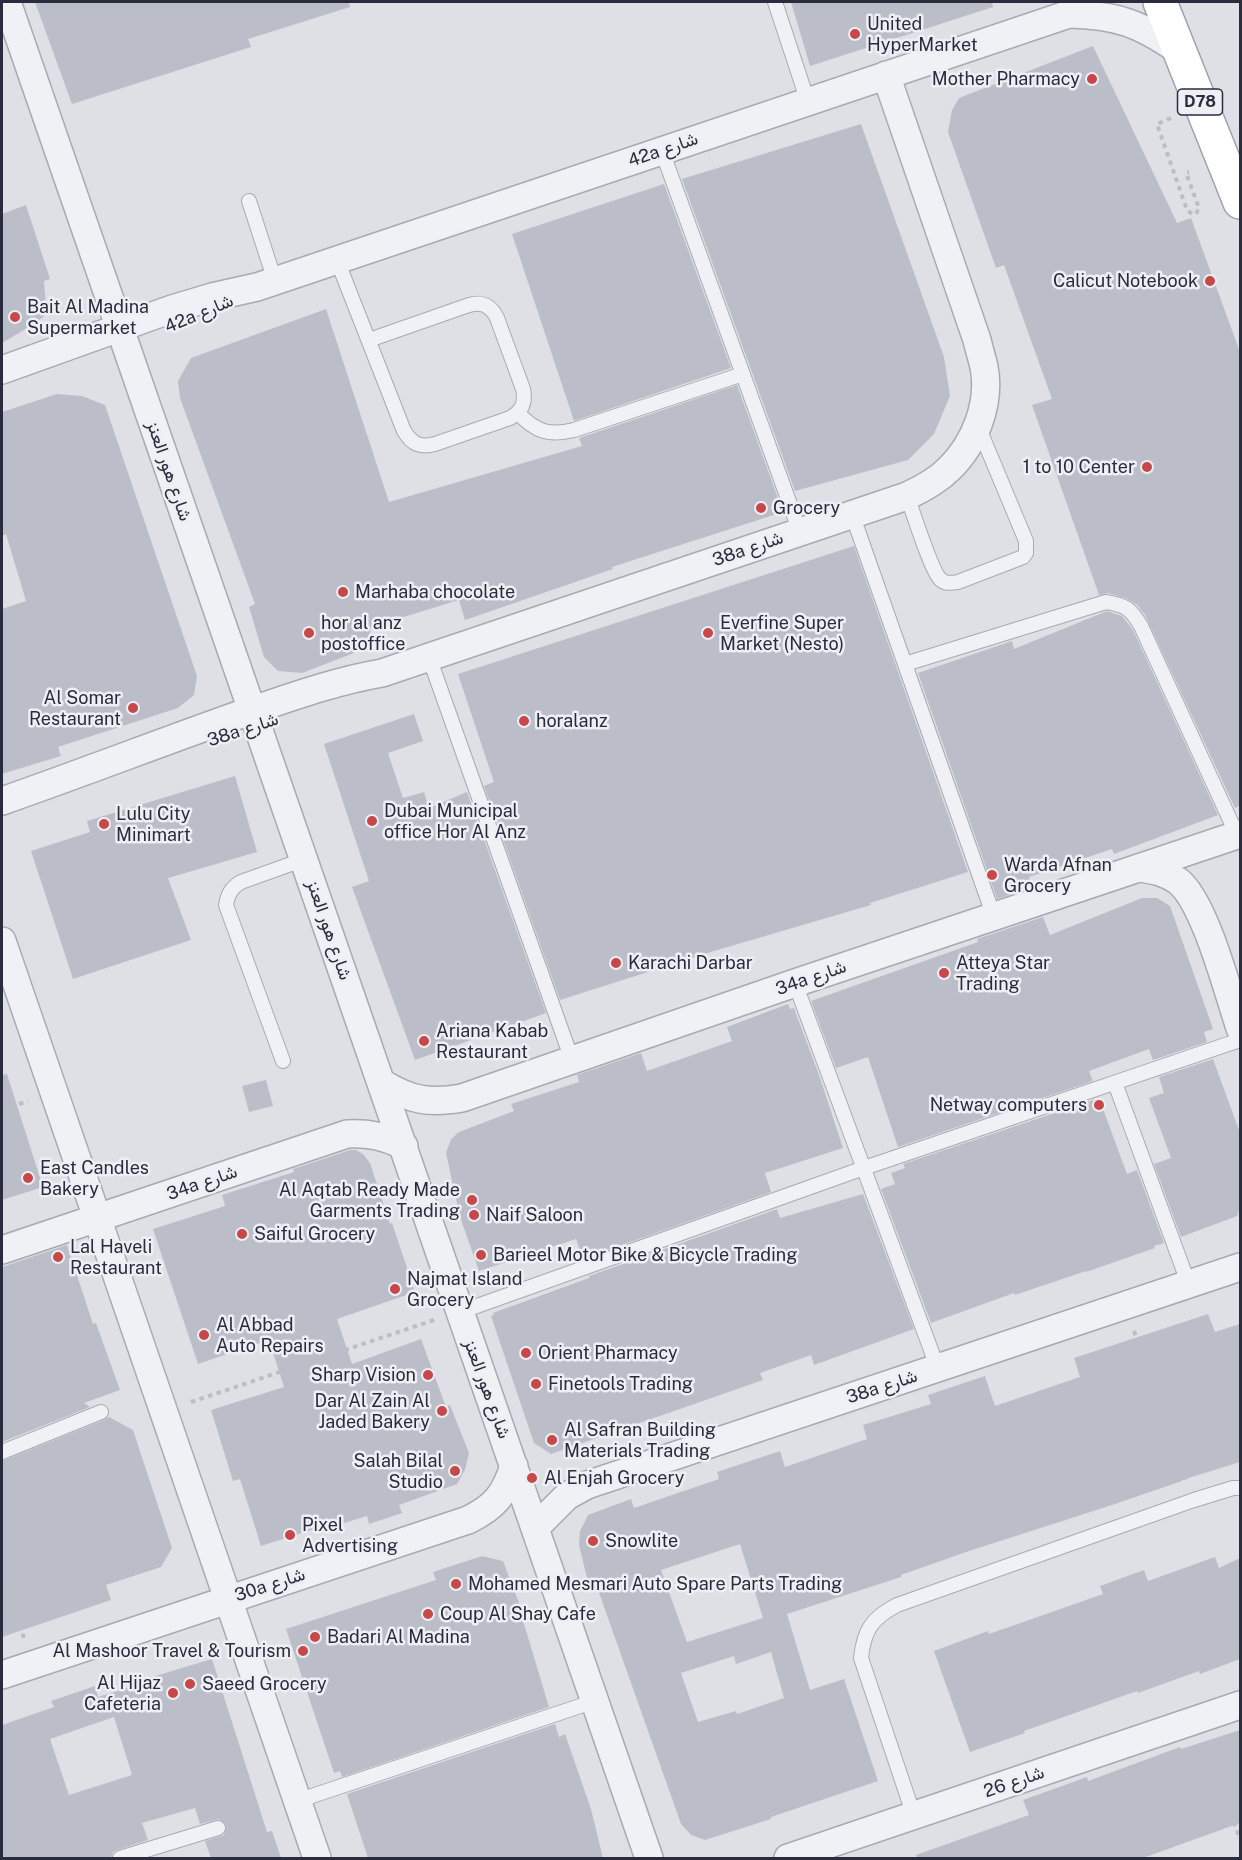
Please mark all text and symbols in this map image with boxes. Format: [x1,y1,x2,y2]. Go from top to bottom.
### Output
place label: United HyperMarket [867,13,978,56]
marker: United HyperMarket [848,27,862,41]
place label: Mother Pharmacy [932,68,1080,90]
marker: Mother Pharmacy [1085,72,1099,86]
road number: D78 [1178,89,1222,115]
street label: 42a شارع [625,128,701,172]
place label: Calicut Notebook [1053,270,1198,292]
marker: Calicut Notebook [1203,274,1217,288]
street label: 42a شارع [161,290,237,338]
place label: Bait Al Madina Supermarket [27,296,149,338]
marker: Bait Al Madina Supermarket [8,310,22,324]
street label: شارع هور العنز [142,418,196,524]
place label: 1 to 10 Center [1023,456,1135,478]
marker: 1 to 10 Center [1140,460,1154,474]
place label: Grocery [773,497,840,519]
marker: Grocery [754,501,768,515]
street label: 38a شارع [710,527,786,571]
place label: Marhaba chocolate [355,581,515,603]
marker: Marhaba chocolate [336,585,350,599]
place label: hor al anz postoffice [321,612,405,654]
place label: Everfine Super Market (Nesto) [720,612,844,654]
marker: hor al anz postoffice [302,626,316,640]
marker: Everfine Super Market (Nesto) [701,626,715,640]
place label: Al Somar Restaurant [29,687,121,730]
marker: Al Somar Restaurant [126,701,140,715]
street label: 38a شارع [205,708,281,752]
place label: horalanz [536,710,608,732]
marker: horalanz [517,714,531,728]
place label: Dubai Municipal office Hor Al Anz [384,800,526,842]
place label: Lulu City Minimart [116,803,191,846]
marker: Dubai Municipal office Hor Al Anz [365,814,379,828]
marker: Lulu City Minimart [97,817,111,831]
place label: Warda Afnan Grocery [1004,854,1112,896]
marker: Warda Afnan Grocery [985,868,999,882]
street label: شارع هور العنز [302,877,356,983]
place label: Karachi Darbar [628,952,753,974]
place label: Atteya Star Trading [956,952,1050,994]
marker: Karachi Darbar [609,956,623,970]
street label: 34a شارع [773,956,849,1000]
marker: Atteya Star Trading [937,966,951,980]
place label: Ariana Kabab Restaurant [436,1020,548,1062]
marker: Ariana Kabab Restaurant [417,1034,431,1048]
place label: Netway computers [930,1094,1087,1116]
marker: Netway computers [1092,1098,1106,1112]
place label: East Candles Bakery [40,1157,149,1200]
street label: 34a شارع [164,1161,240,1205]
marker: East Candles Bakery [21,1171,35,1185]
place label: Al Aqtab Ready Made Garments Trading [279,1179,460,1222]
marker: Al Aqtab Ready Made Garments Trading [465,1193,479,1207]
place label: Naif Saloon [486,1204,583,1226]
marker: Naif Saloon [467,1208,481,1222]
place label: Saiful Grocery [254,1223,375,1245]
marker: Saiful Grocery [235,1227,249,1241]
place label: Lal Haveli Restaurant [70,1236,162,1278]
place label: Barieel Motor Bike & Bicycle Trading [493,1244,797,1266]
marker: Barieel Motor Bike & Bicycle Trading [474,1248,488,1262]
marker: Lal Haveli Restaurant [51,1250,65,1264]
place label: Najmat Island Grocery [407,1268,522,1310]
marker: Najmat Island Grocery [388,1282,402,1296]
place label: Al Abbad Auto Repairs [216,1314,324,1356]
marker: Al Abbad Auto Repairs [197,1328,211,1342]
street label: شارع هور العنز [459,1336,515,1442]
place label: Orient Pharmacy [538,1342,678,1364]
marker: Orient Pharmacy [519,1346,533,1360]
place label: Sharp Vision [311,1364,416,1386]
street label: 38a شارع [844,1365,920,1409]
marker: Sharp Vision [421,1368,435,1382]
place label: Finetools Trading [548,1373,693,1395]
marker: Finetools Trading [529,1377,543,1391]
place label: Dar Al Zain Al Jaded Bakery [314,1390,430,1432]
marker: Dar Al Zain Al Jaded Bakery [435,1404,449,1418]
place label: Al Safran Building Materials Trading [564,1419,716,1462]
marker: Al Safran Building Materials Trading [545,1433,559,1447]
place label: Salah Bilal Studio [354,1450,443,1492]
marker: Salah Bilal Studio [448,1464,462,1478]
place label: Al Enjah Grocery [544,1467,684,1489]
marker: Al Enjah Grocery [525,1471,539,1485]
place label: Pixel Advertising [302,1514,398,1556]
marker: Pixel Advertising [283,1528,297,1542]
place label: Snowlite [605,1530,678,1552]
marker: Snowlite [586,1534,600,1548]
street label: 30a شارع [232,1563,308,1607]
place label: Mohamed Mesmari Auto Spare Parts Trading [468,1573,842,1595]
marker: Mohamed Mesmari Auto Spare Parts Trading [449,1577,463,1591]
place label: Coup Al Shay Cafe [440,1603,596,1625]
marker: Coup Al Shay Cafe [421,1607,435,1621]
place label: Badari Al Madina [327,1626,470,1648]
marker: Badari Al Madina [308,1630,322,1644]
place label: Al Mashoor Travel & Tourism [53,1640,291,1662]
marker: Al Mashoor Travel & Tourism [296,1644,310,1658]
place label: Al Hijaz Cafeteria [84,1672,161,1714]
place label: Saeed Grocery [202,1673,327,1695]
marker: Saeed Grocery [183,1677,197,1691]
marker: Al Hijaz Cafeteria [166,1686,180,1700]
street label: شارع 26 [981,1762,1047,1802]

